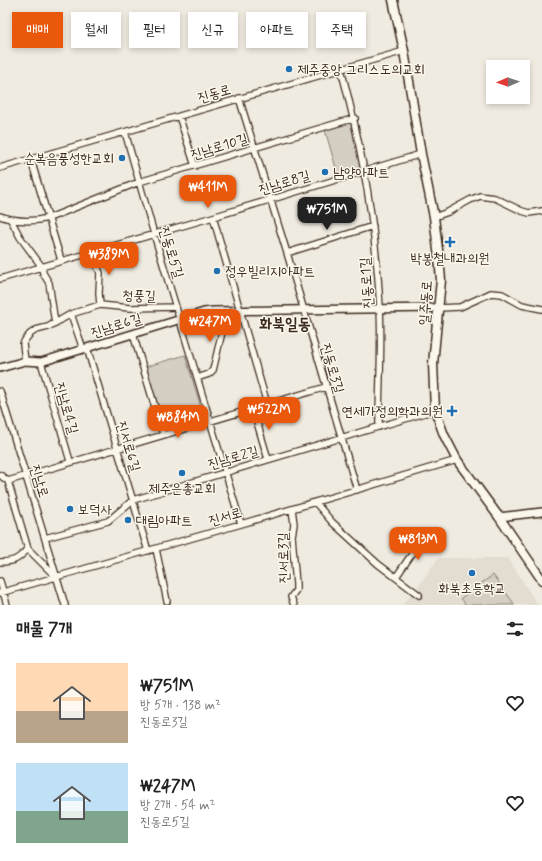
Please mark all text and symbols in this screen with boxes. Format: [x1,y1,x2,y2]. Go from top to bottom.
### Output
chip: 매매 [12,12,63,48]
chip: 월세 [71,12,121,48]
chip: 필터 [129,12,180,48]
chip: 신규 [188,12,238,48]
chip: 아파트 [246,12,308,48]
chip: 주택 [316,12,366,48]
north arrow [486,60,530,104]
map controls [486,60,530,104]
place label: 제주중앙 그리스도의교회 [297,61,425,79]
marker: 제주중앙 그리스도의교회 [284,64,294,74]
street label: 진동로 [196,81,233,107]
street label: 진남로10길 [188,129,251,164]
place label: 순복음풍성한교회 [24,150,114,168]
marker: 순복음풍성한교회 [117,153,127,163]
place label: 남양아파트 [333,164,389,182]
street label: 진남로8길 [256,166,313,199]
marker: 남양아파트 [320,167,330,177]
pin: ₩411M [180,175,236,209]
text: ₩411M [188,179,228,196]
pin: ₩751M [299,197,355,231]
text: ₩751M [307,201,347,218]
street label: 진동로5길 [155,224,188,281]
marker: 박봉철내과의원 [444,236,456,248]
pin: ₩389M [81,242,137,276]
text: ₩389M [89,246,129,263]
place label: 박봉철내과의원 [411,250,489,268]
street label: 진동로1길 [356,256,378,309]
place label: 정우빌리지아파트 [225,263,315,281]
marker: 정우빌리지아파트 [212,266,222,276]
street label: 일주동로 [415,280,437,326]
street label: 청풍길 [122,286,157,306]
pin: ₩247M [182,309,238,343]
street label: 진남로6길 [89,310,145,342]
text: ₩247M [189,313,231,330]
district label: 화북일동 [259,314,311,335]
street label: 진동로3길 [316,341,348,396]
street label: 진남로4길 [50,380,82,437]
pin: ₩522M [241,397,297,431]
text: ₩522M [247,401,291,418]
place label: 연세가정의학과의원 [342,403,443,421]
pin: ₩884M [150,405,206,439]
marker: 연세가정의학과의원 [446,405,458,417]
text: ₩884M [156,409,200,426]
street label: 진서로6길 [112,419,144,475]
street label: 진남로2길 [206,442,261,474]
street label: 진남로 [25,463,53,500]
marker: 제주은총교회 [177,468,187,478]
place label: 제주은총교회 [148,480,216,498]
place label: 보덕사 [78,501,113,519]
marker: 보덕사 [65,504,75,514]
street label: 진서로 [207,504,244,530]
place label: 대림아파트 [136,512,192,530]
marker: 대림아파트 [123,515,133,525]
pin: ₩813M [390,527,446,561]
street label: 진서로3길 [275,531,293,584]
text: ₩813M [398,531,438,548]
marker: 화북초등학교 [467,568,477,578]
place label: 화북초등학교 [438,580,506,598]
text: 매물 7개 [16,618,72,640]
icon: filters [504,618,526,640]
text: ₩751M [140,675,194,697]
icon: home [48,679,96,727]
icon: heart [504,692,526,714]
text: 방 5개 · 138 m² [140,697,221,714]
text: 진동로3길 [140,714,188,731]
text: ₩247M [140,775,196,797]
icon: home [48,779,96,827]
icon: heart [504,792,526,814]
text: 방 2개 · 54 m² [140,797,215,814]
text: 진동로5길 [140,814,190,831]

